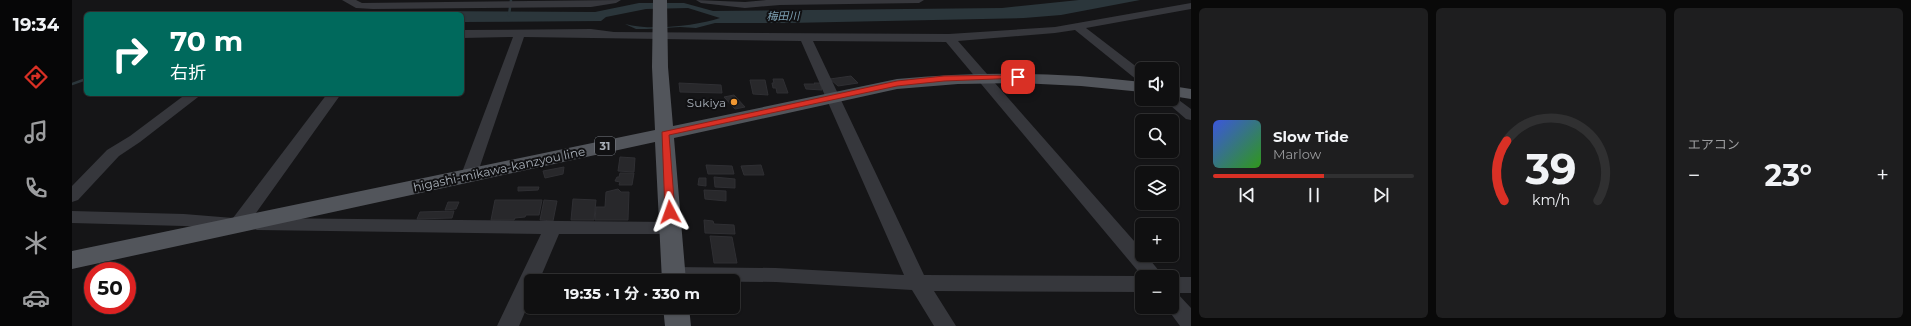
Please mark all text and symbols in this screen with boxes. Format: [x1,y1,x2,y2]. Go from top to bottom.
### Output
water label: 梅田川 [766,9,801,23]
text: 19:34 [13,14,59,36]
text: 70 m [170,24,243,58]
icon: right [104,28,156,80]
pin [1001,60,1035,94]
text: 右折 [170,62,206,84]
map controls [1135,62,1179,314]
button: sound [1135,62,1179,106]
icon: directions [22,63,50,91]
icon: arrive [1007,66,1029,88]
place label: Sukiya [687,95,726,110]
marker: Sukiya [729,97,739,107]
button: search [1135,114,1179,158]
icon: music [22,118,50,146]
text: Slow Tide [1273,127,1349,146]
text: エアコン [1688,136,1740,152]
road number: 31 [595,137,615,155]
street label: higashi-mikawa-kanzyou line [412,143,586,195]
text: 39 [1524,144,1577,194]
text: Marlow [1273,146,1321,162]
text: 23° [1765,157,1812,194]
text: − [1688,162,1700,189]
text: + [1876,162,1889,189]
button: layers [1135,166,1179,210]
icon: phone [22,174,50,202]
icon: previous [1236,184,1258,206]
icon: pause [1303,184,1325,206]
icon: next [1370,184,1392,206]
position arrow [649,191,691,233]
text: km/h [1532,191,1570,209]
button: + [1135,218,1179,262]
icon: climate [22,229,50,257]
speed limit sign: 50 [84,262,136,314]
button: − [1135,270,1179,314]
icon: car [22,284,50,312]
text: 19:35 · 1 分 · 330 m [564,284,700,303]

